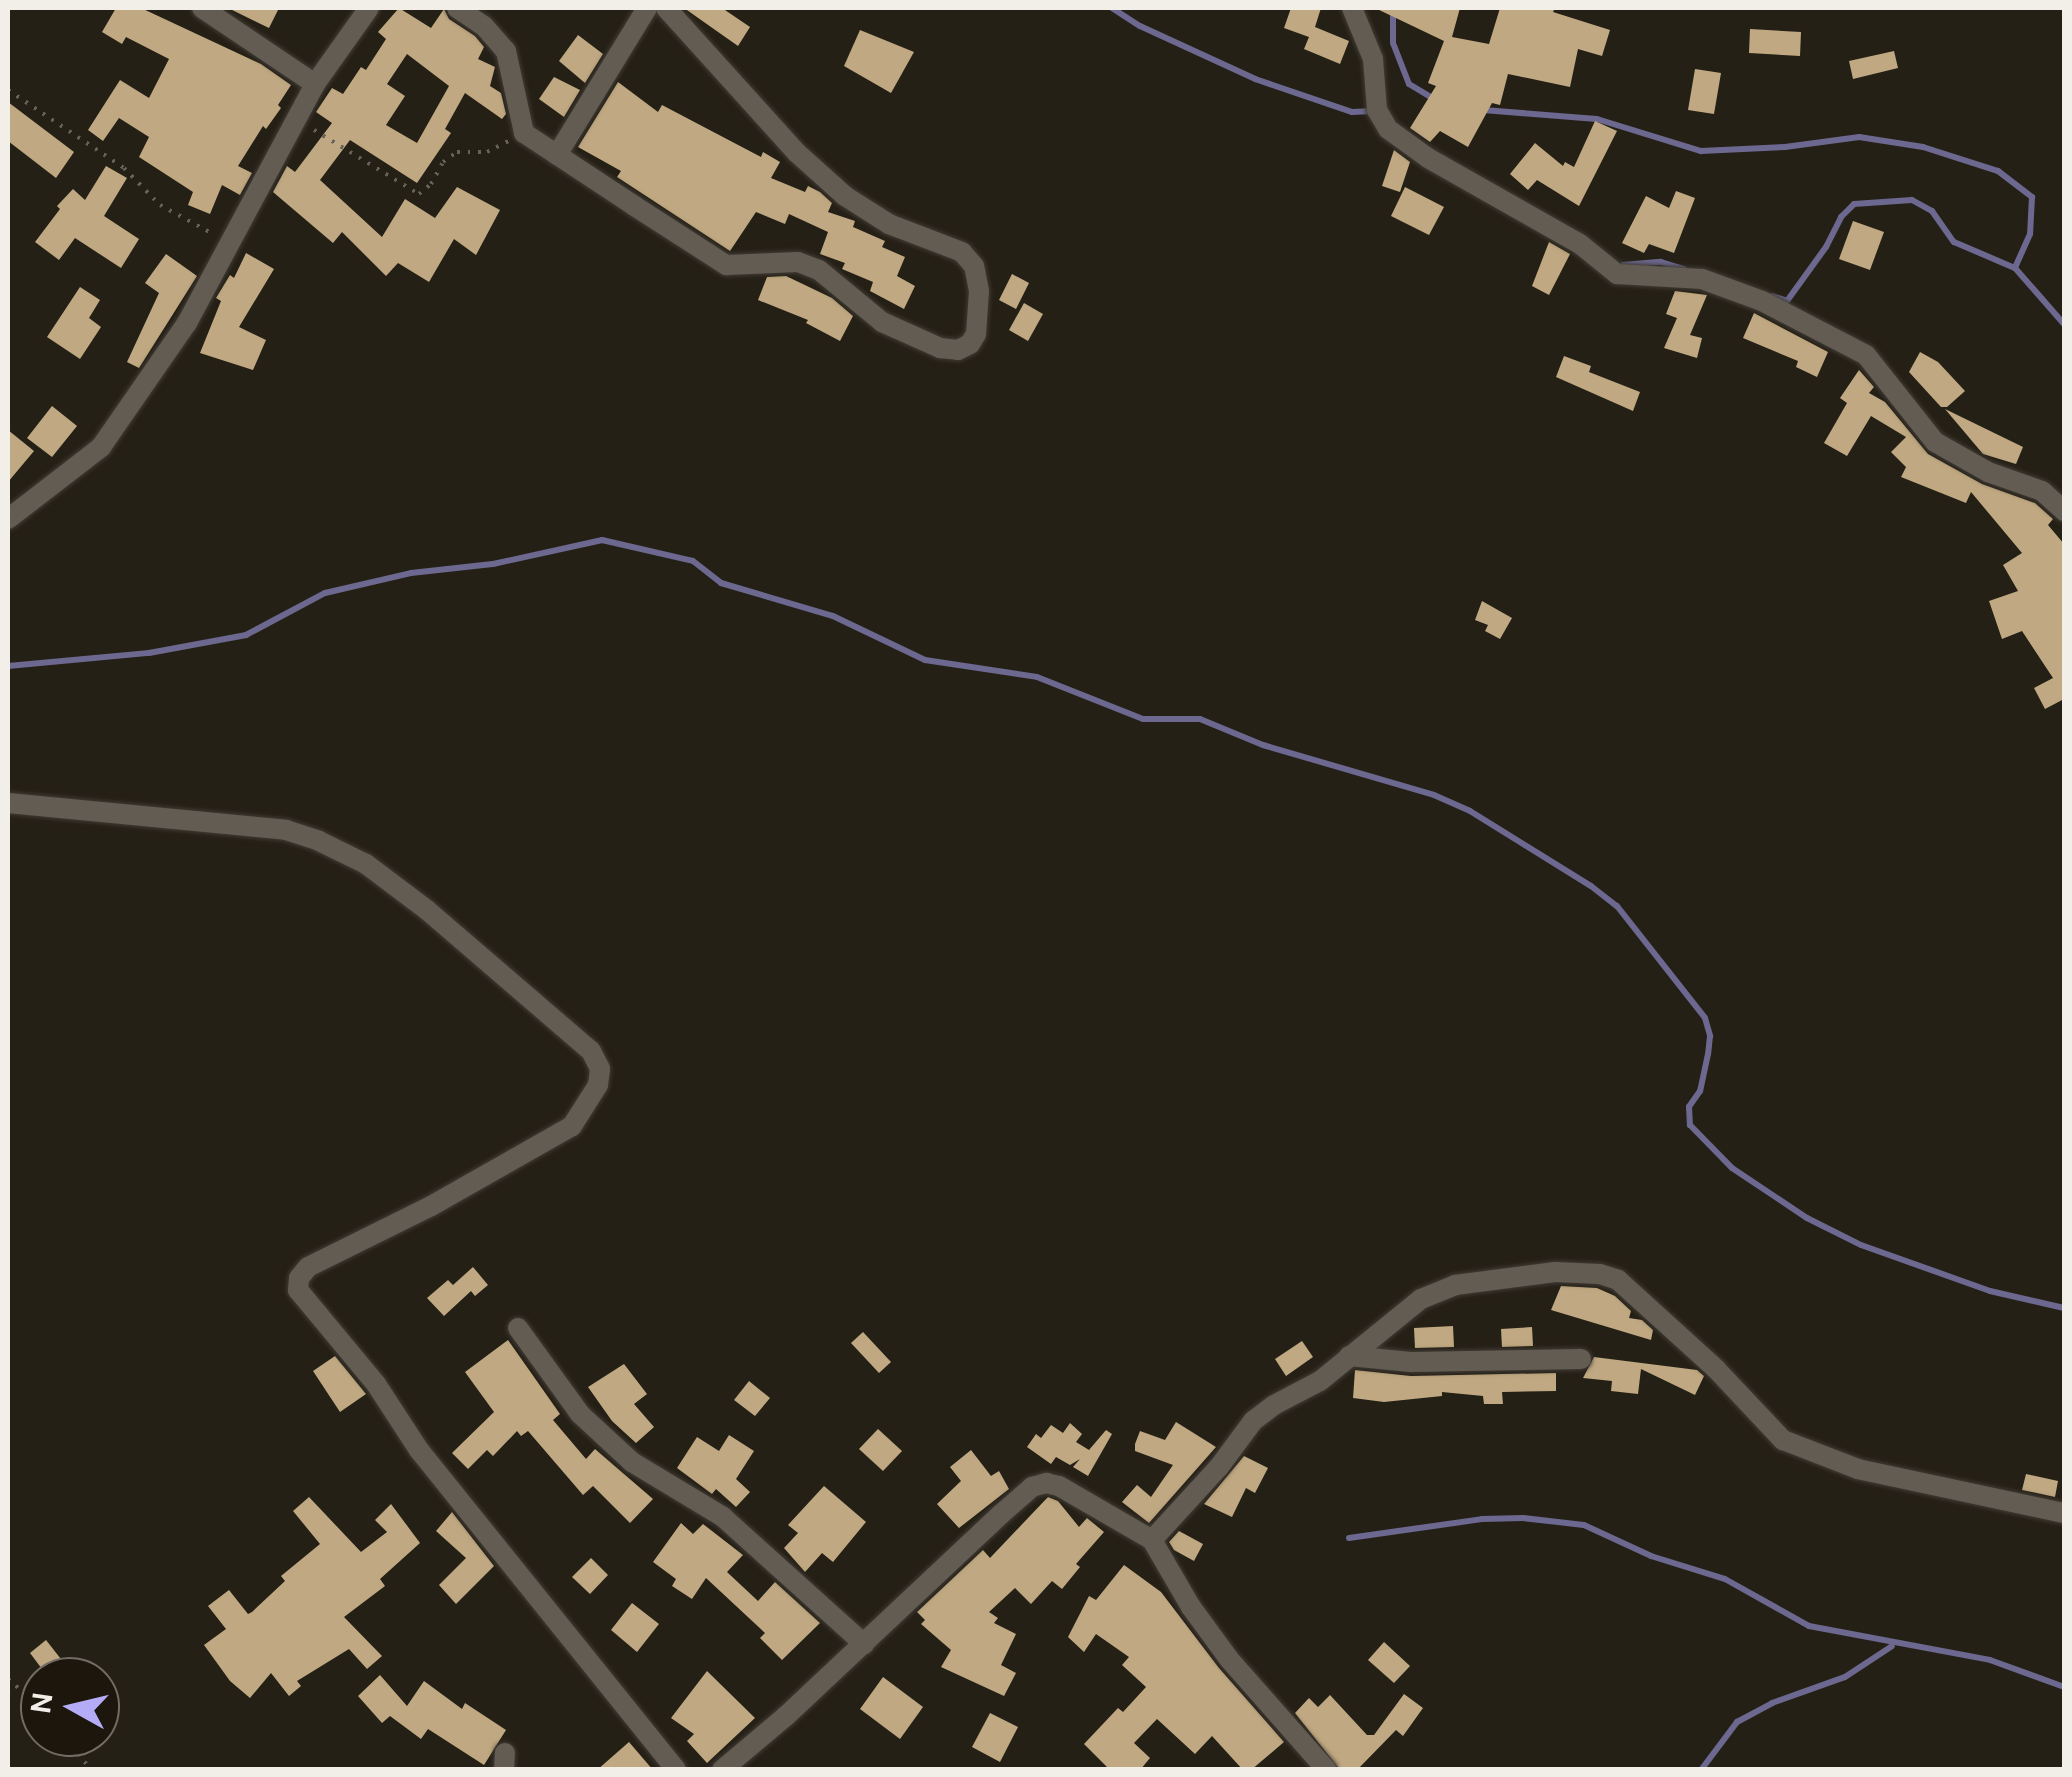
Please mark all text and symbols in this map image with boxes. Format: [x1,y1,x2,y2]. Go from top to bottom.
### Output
north arrow [20,1657,120,1757]
text: N [22,1690,62,1716]

